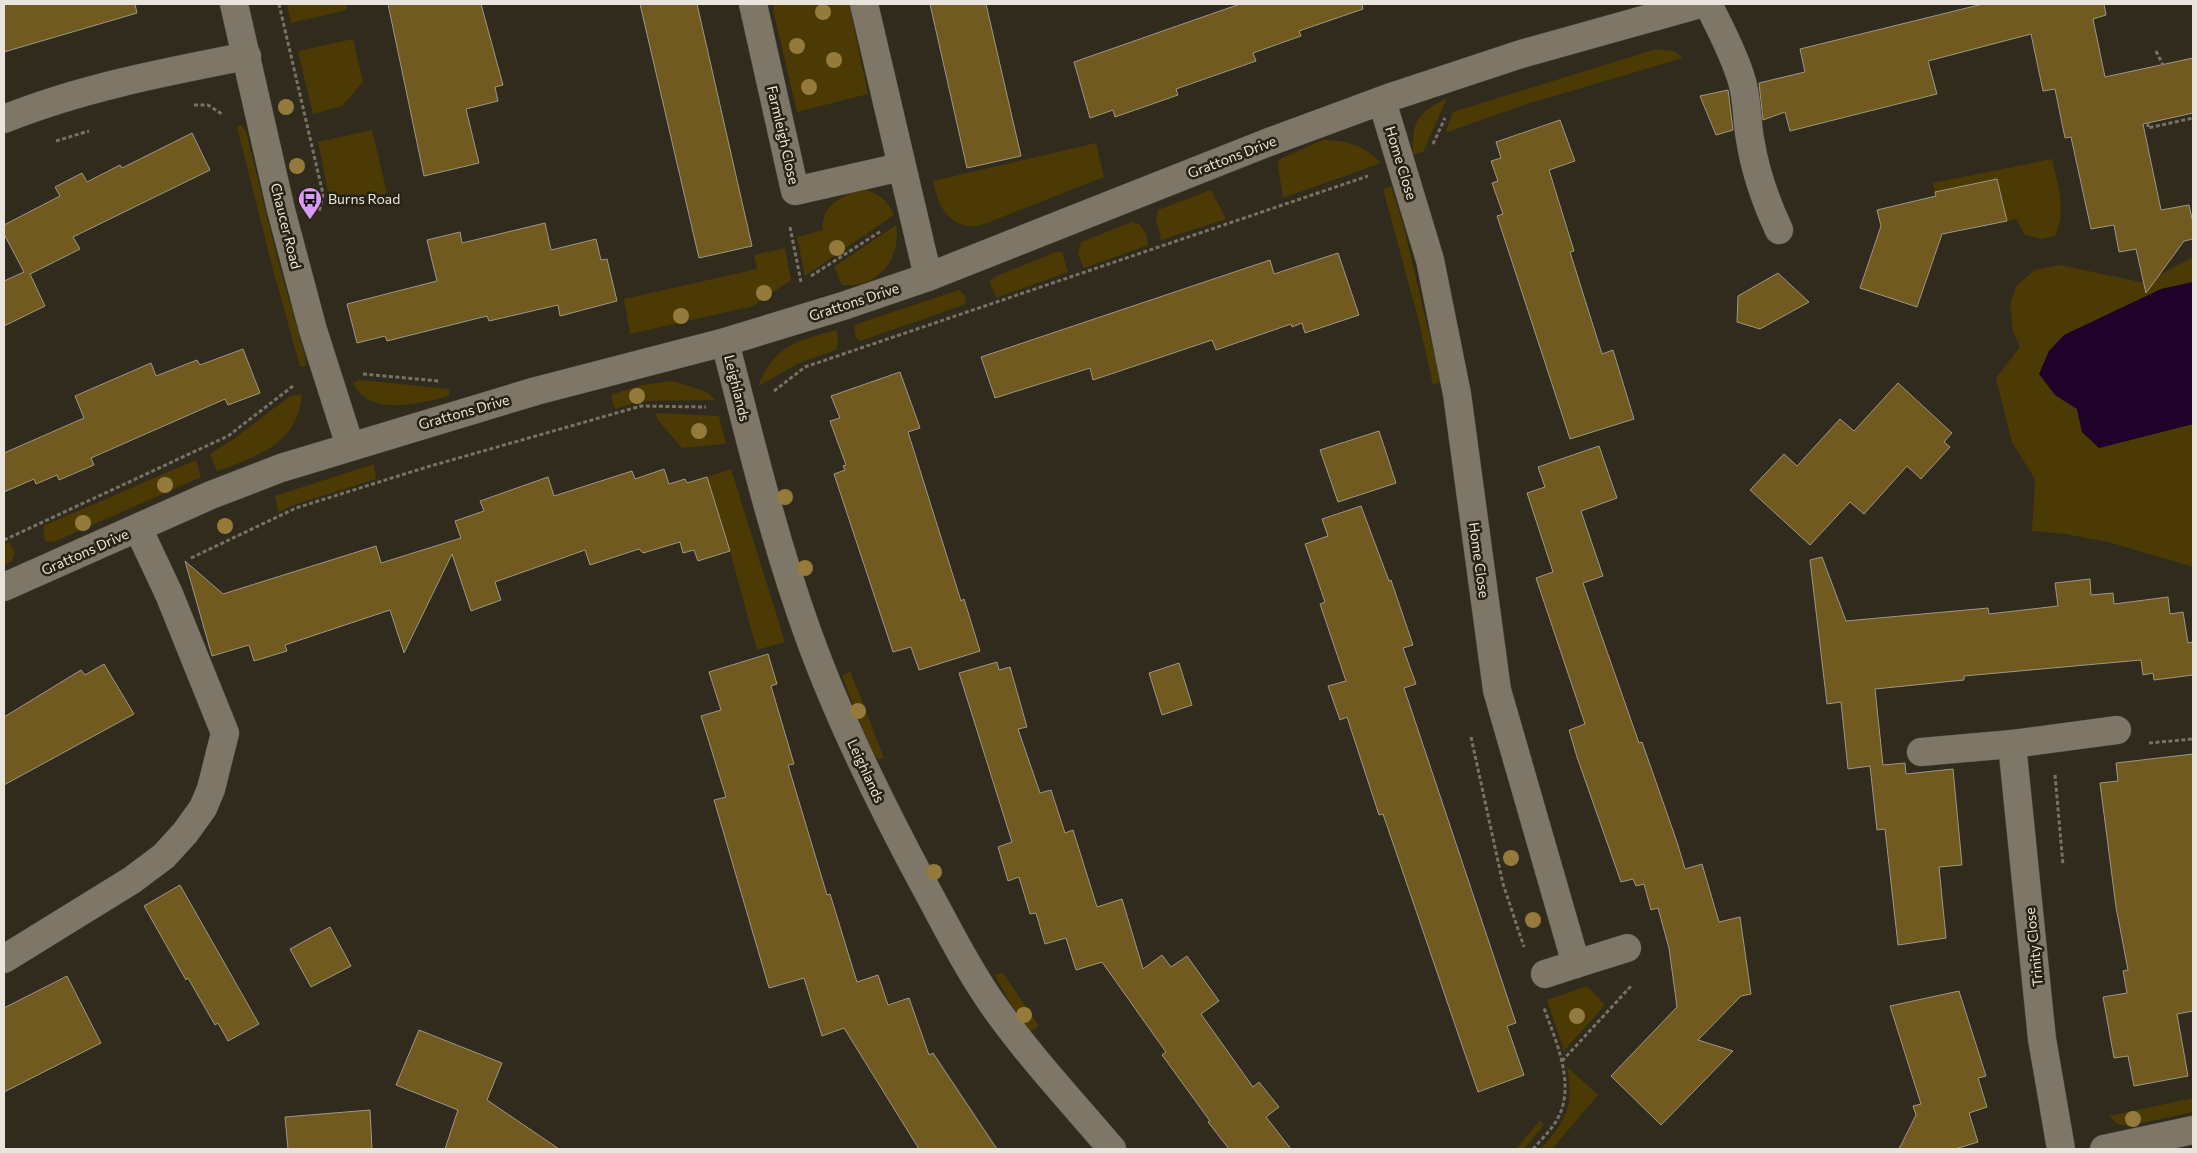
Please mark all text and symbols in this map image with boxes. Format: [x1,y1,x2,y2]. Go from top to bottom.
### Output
street label: Farmleigh Close [764,84,803,186]
street label: Home Close [1382,124,1421,202]
street label: Grattons Drive [1185,132,1279,181]
street label: Chaucer Road [268,181,305,271]
bus stop icon: Burns Road [297,186,323,220]
place label: Burns Road [328,190,400,207]
street label: Grattons Drive [807,279,901,324]
street label: Leighlands [721,353,754,423]
street label: Grattons Drive [416,390,511,433]
street label: Home Close [1466,521,1493,599]
street label: Grattons Drive [39,525,131,578]
street label: Leighlands [844,736,889,805]
street label: Trinity Close [2021,907,2046,987]

